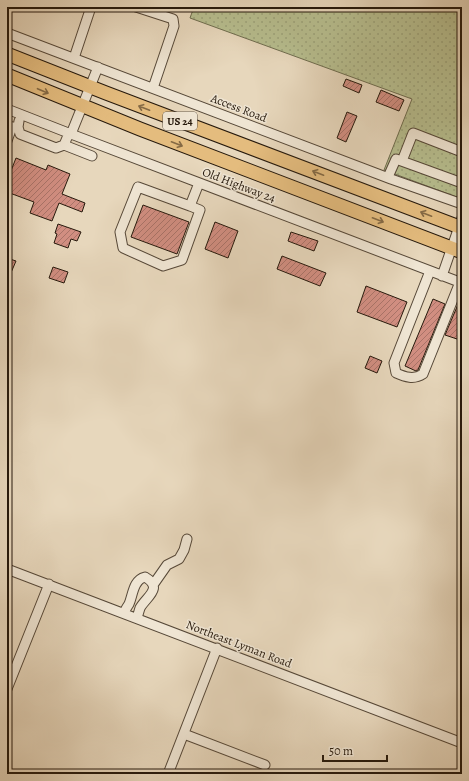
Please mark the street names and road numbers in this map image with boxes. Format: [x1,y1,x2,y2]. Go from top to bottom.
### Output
street label: Access Road [208,90,270,126]
road number: US 24 [163,112,197,130]
street label: Old Highway 24 [200,164,278,206]
street label: Northeast Lyman Road [184,616,295,672]

